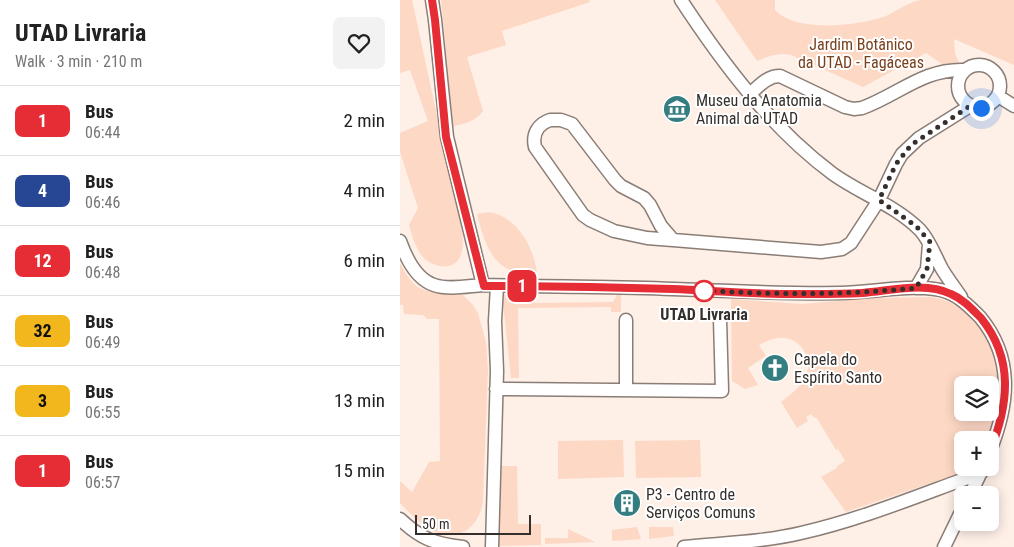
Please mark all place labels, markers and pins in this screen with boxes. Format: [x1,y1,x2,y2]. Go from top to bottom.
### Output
place label: Museu da Anatomia Animal da UTAD [696,91,822,128]
museum icon: Museu da Anatomia Animal da UTAD [662,94,692,124]
marker: UTAD Livraria [693,280,715,302]
place label: UTAD Livraria [660,305,748,324]
place label: Capela do Espírito Santo [794,350,882,387]
church icon: Capela do Espírito Santo [760,353,790,383]
place label: P3 - Centro de Serviços Comuns [646,485,756,522]
building icon: P3 - Centro de Serviços Comuns [612,488,642,518]

